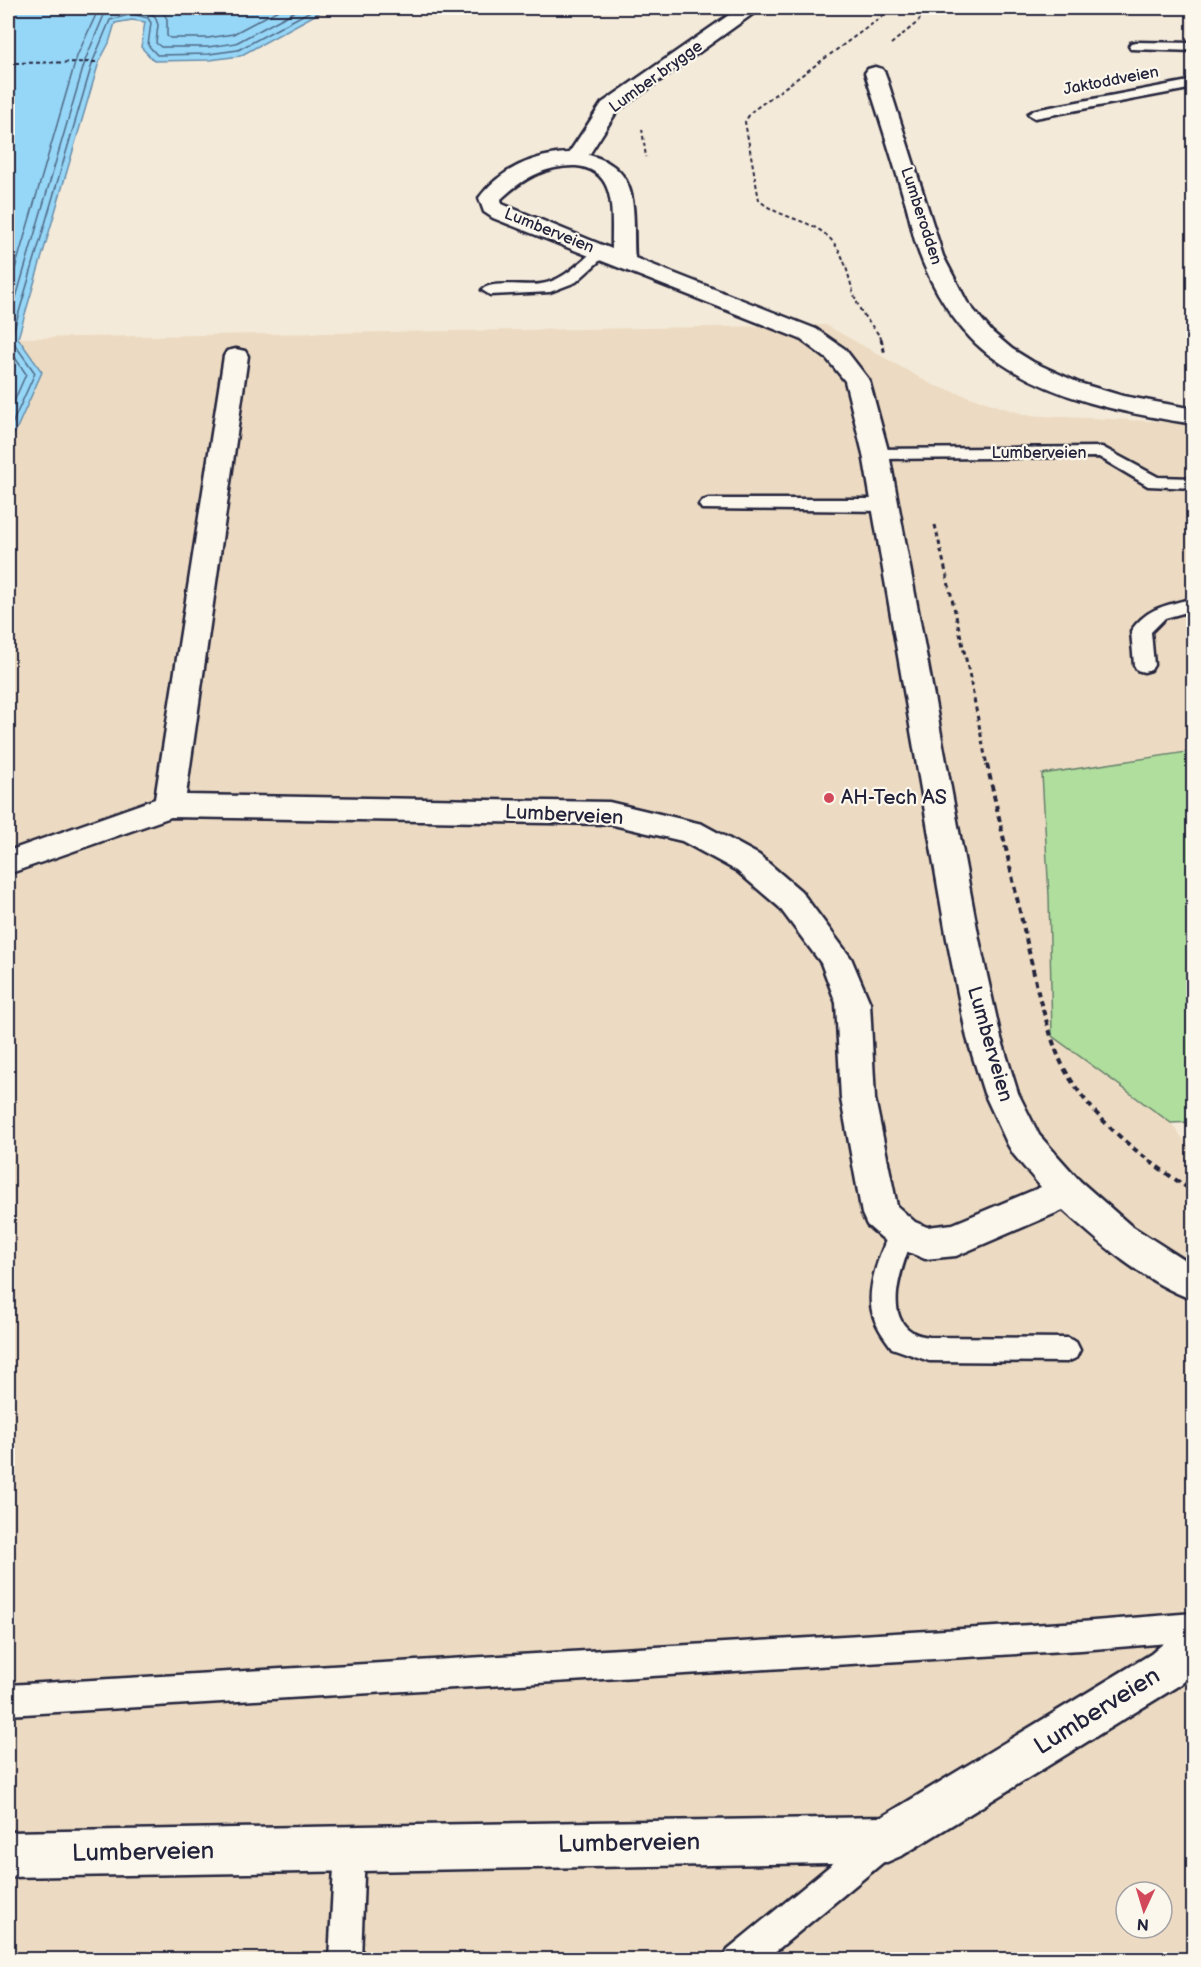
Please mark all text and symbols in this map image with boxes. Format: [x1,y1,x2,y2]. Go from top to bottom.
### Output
street label: Lumber brygge [606,37,707,117]
street label: Jaktoddveien [1062,62,1160,100]
street label: Lumberodden [896,165,946,267]
street label: Lumberveien [501,204,597,258]
street label: Lumberveien [991,444,1087,463]
place label: AH-Tech AS [841,786,947,810]
marker: AH-Tech AS [822,791,836,805]
street label: Lumberveien [504,800,624,830]
street label: Lumberveien [962,984,1018,1104]
street label: Lumberveien [1029,1661,1165,1761]
street label: Lumberveien [557,1827,701,1859]
street label: Lumberveien [71,1836,215,1868]
north arrow [1114,1880,1174,1940]
text: N [1136,1914,1150,1933]

